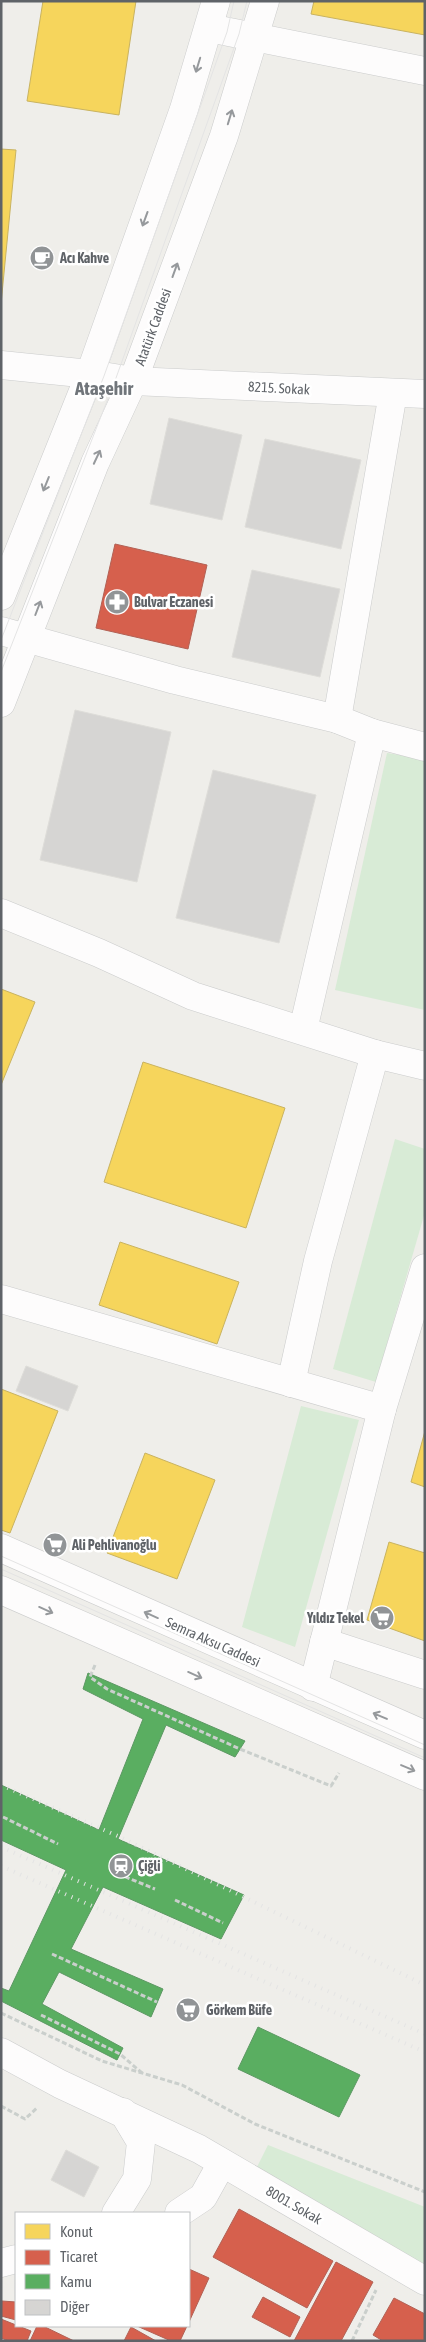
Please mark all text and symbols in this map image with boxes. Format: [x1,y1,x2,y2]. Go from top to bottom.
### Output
one-way arrow [192,57,202,73]
one-way arrow [226,110,235,125]
one-way arrow [140,210,149,226]
cafe icon: Acı Kahve [29,245,55,271]
place label: Acı Kahve [59,250,109,266]
one-way arrow [170,263,180,278]
street label: Atatürk Caddesi [132,286,174,368]
district label: Ataşehir [74,377,133,399]
street label: 8215. Sokak [248,378,310,398]
one-way arrow [93,450,103,465]
one-way arrow [41,476,50,491]
pharmacy icon: Bulvar Eczanesi [104,589,130,615]
place label: Bulvar Eczanesi [134,594,213,610]
one-way arrow [34,601,43,616]
supermarket icon: Ali Pehlivanoğlu [42,1532,68,1558]
place label: Ali Pehlivanoğlu [71,1537,157,1553]
one-way arrow [38,1605,53,1615]
supermarket icon: Yıldız Tekel [369,1605,395,1631]
one-way arrow [144,1610,159,1619]
place label: Yıldız Tekel [306,1610,364,1626]
street label: Semra Aksu Caddesi [163,1614,263,1670]
one-way arrow [187,1671,202,1681]
one-way arrow [373,1710,388,1720]
one-way arrow [400,1764,415,1774]
station icon: Çiğli [108,1853,134,1879]
place label: Çiğli [138,1858,160,1874]
supermarket icon: Görkem Büfe [175,1997,201,2023]
place label: Görkem Büfe [206,2002,272,2018]
street label: 8001. Sokak [263,2183,325,2227]
legend [15,2212,190,2327]
text: Konut [60,2223,93,2240]
text: Ticaret [60,2248,98,2265]
text: Kamu [60,2273,92,2290]
text: Diğer [60,2298,90,2315]

